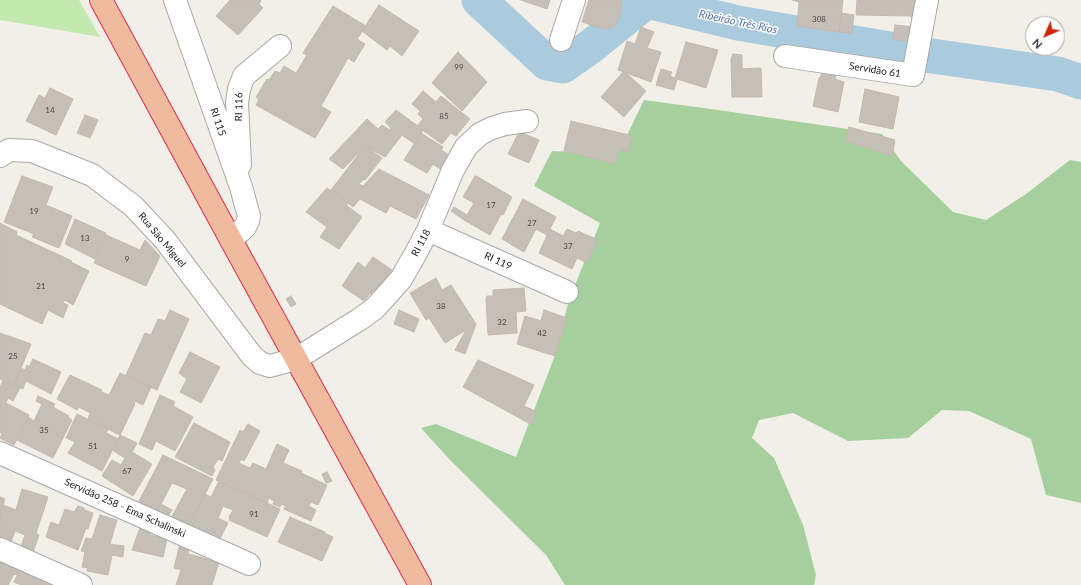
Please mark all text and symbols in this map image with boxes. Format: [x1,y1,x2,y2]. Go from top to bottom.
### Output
water label: Ribeirão Três Rios [698,7,778,37]
house number: 308 [812,14,826,24]
north arrow [1025,16,1065,56]
text: N [1029,37,1044,52]
street label: Servidão 61 [848,60,902,80]
house number: 99 [454,62,464,72]
street label: RI 116 [233,92,245,122]
house number: 14 [45,105,55,115]
street label: RI 115 [208,106,228,138]
house number: 85 [439,111,449,121]
house number: 17 [486,200,496,210]
house number: 19 [29,206,39,216]
street label: Rua São Miguel [136,210,188,270]
house number: 27 [527,218,537,228]
street label: RI 118 [409,227,433,259]
house number: 13 [80,233,90,243]
house number: 37 [563,241,573,251]
street label: RI 119 [482,250,514,272]
house number: 9 [125,254,129,264]
house number: 21 [36,281,46,291]
house number: 38 [436,301,446,311]
house number: 32 [497,317,507,327]
house number: 42 [537,328,547,338]
house number: 25 [8,351,18,361]
house number: 35 [39,425,49,435]
house number: 51 [88,441,98,451]
house number: 67 [122,466,132,476]
street label: Servidão 258 - Ema Schalinski [63,476,187,540]
house number: 91 [249,509,259,519]

